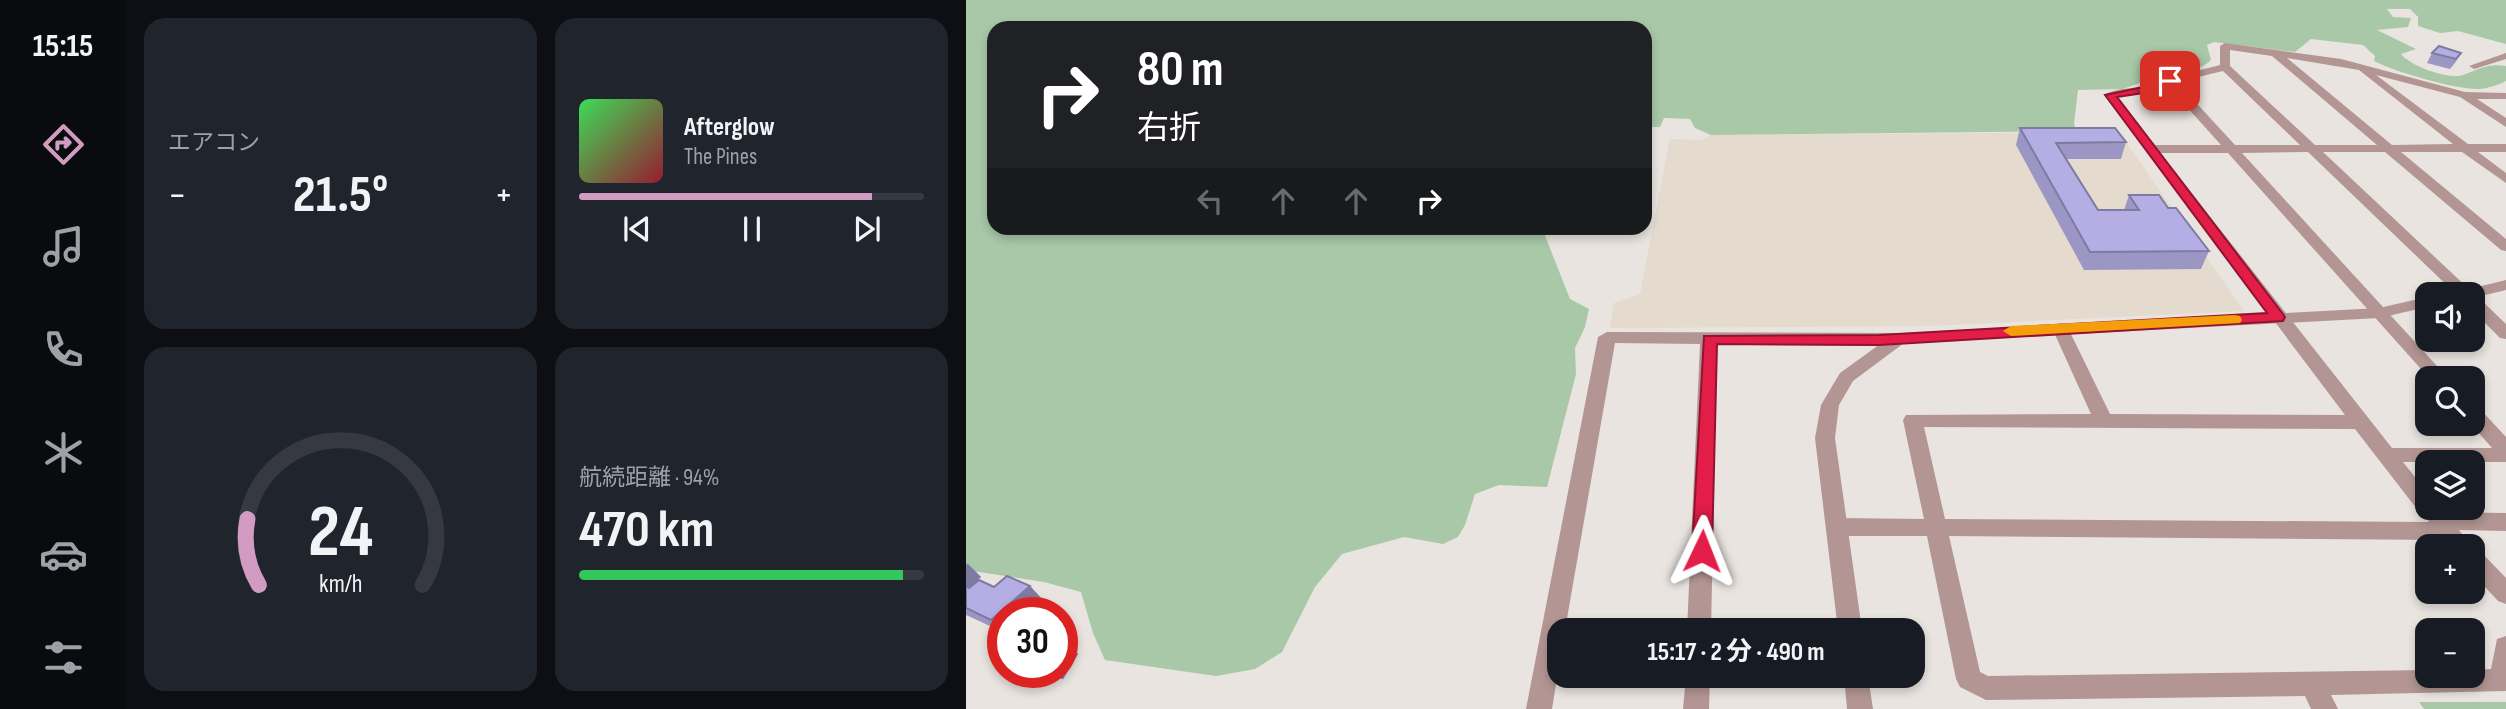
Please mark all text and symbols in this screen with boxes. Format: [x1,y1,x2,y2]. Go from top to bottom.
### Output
text: 15:15 [33,27,93,66]
text: 80 m [1137,41,1224,100]
icon: right [1022,49,1113,140]
pin [2140,51,2200,111]
icon: arrive [2151,62,2189,100]
text: 右折 [1137,109,1201,148]
text: Afterglow [684,112,775,143]
icon: directions [39,120,88,169]
text: エアコン [168,129,260,157]
text: The Pines [684,143,757,171]
text: 21.5° [293,164,388,227]
text: − [168,173,187,218]
text: + [494,173,513,218]
icon: left [1191,182,1229,220]
icon: ahead [1264,182,1302,220]
icon: ahead [1337,182,1375,220]
icon: right [1410,182,1448,220]
icon: previous [618,210,656,248]
icon: pause [733,210,771,248]
icon: next [848,210,886,248]
icon: music [39,222,88,271]
map controls [2415,282,2485,688]
button: sound [2415,282,2485,352]
icon: phone [39,325,88,374]
button: search [2415,366,2485,436]
icon: climate [39,428,88,477]
button: layers [2415,450,2485,520]
text: 航続距離 · 94% [579,464,719,492]
text: 24 [308,489,373,577]
text: 470 km [579,499,714,562]
position arrow [1665,514,1739,588]
icon: car [39,530,88,579]
button: + [2415,534,2485,604]
text: km/h [319,569,362,600]
speed limit sign: 30 [987,597,1078,688]
button: − [2415,618,2485,688]
icon: filters [39,633,88,682]
text: 15:17 · 2 分 · 490 m [1647,637,1825,668]

